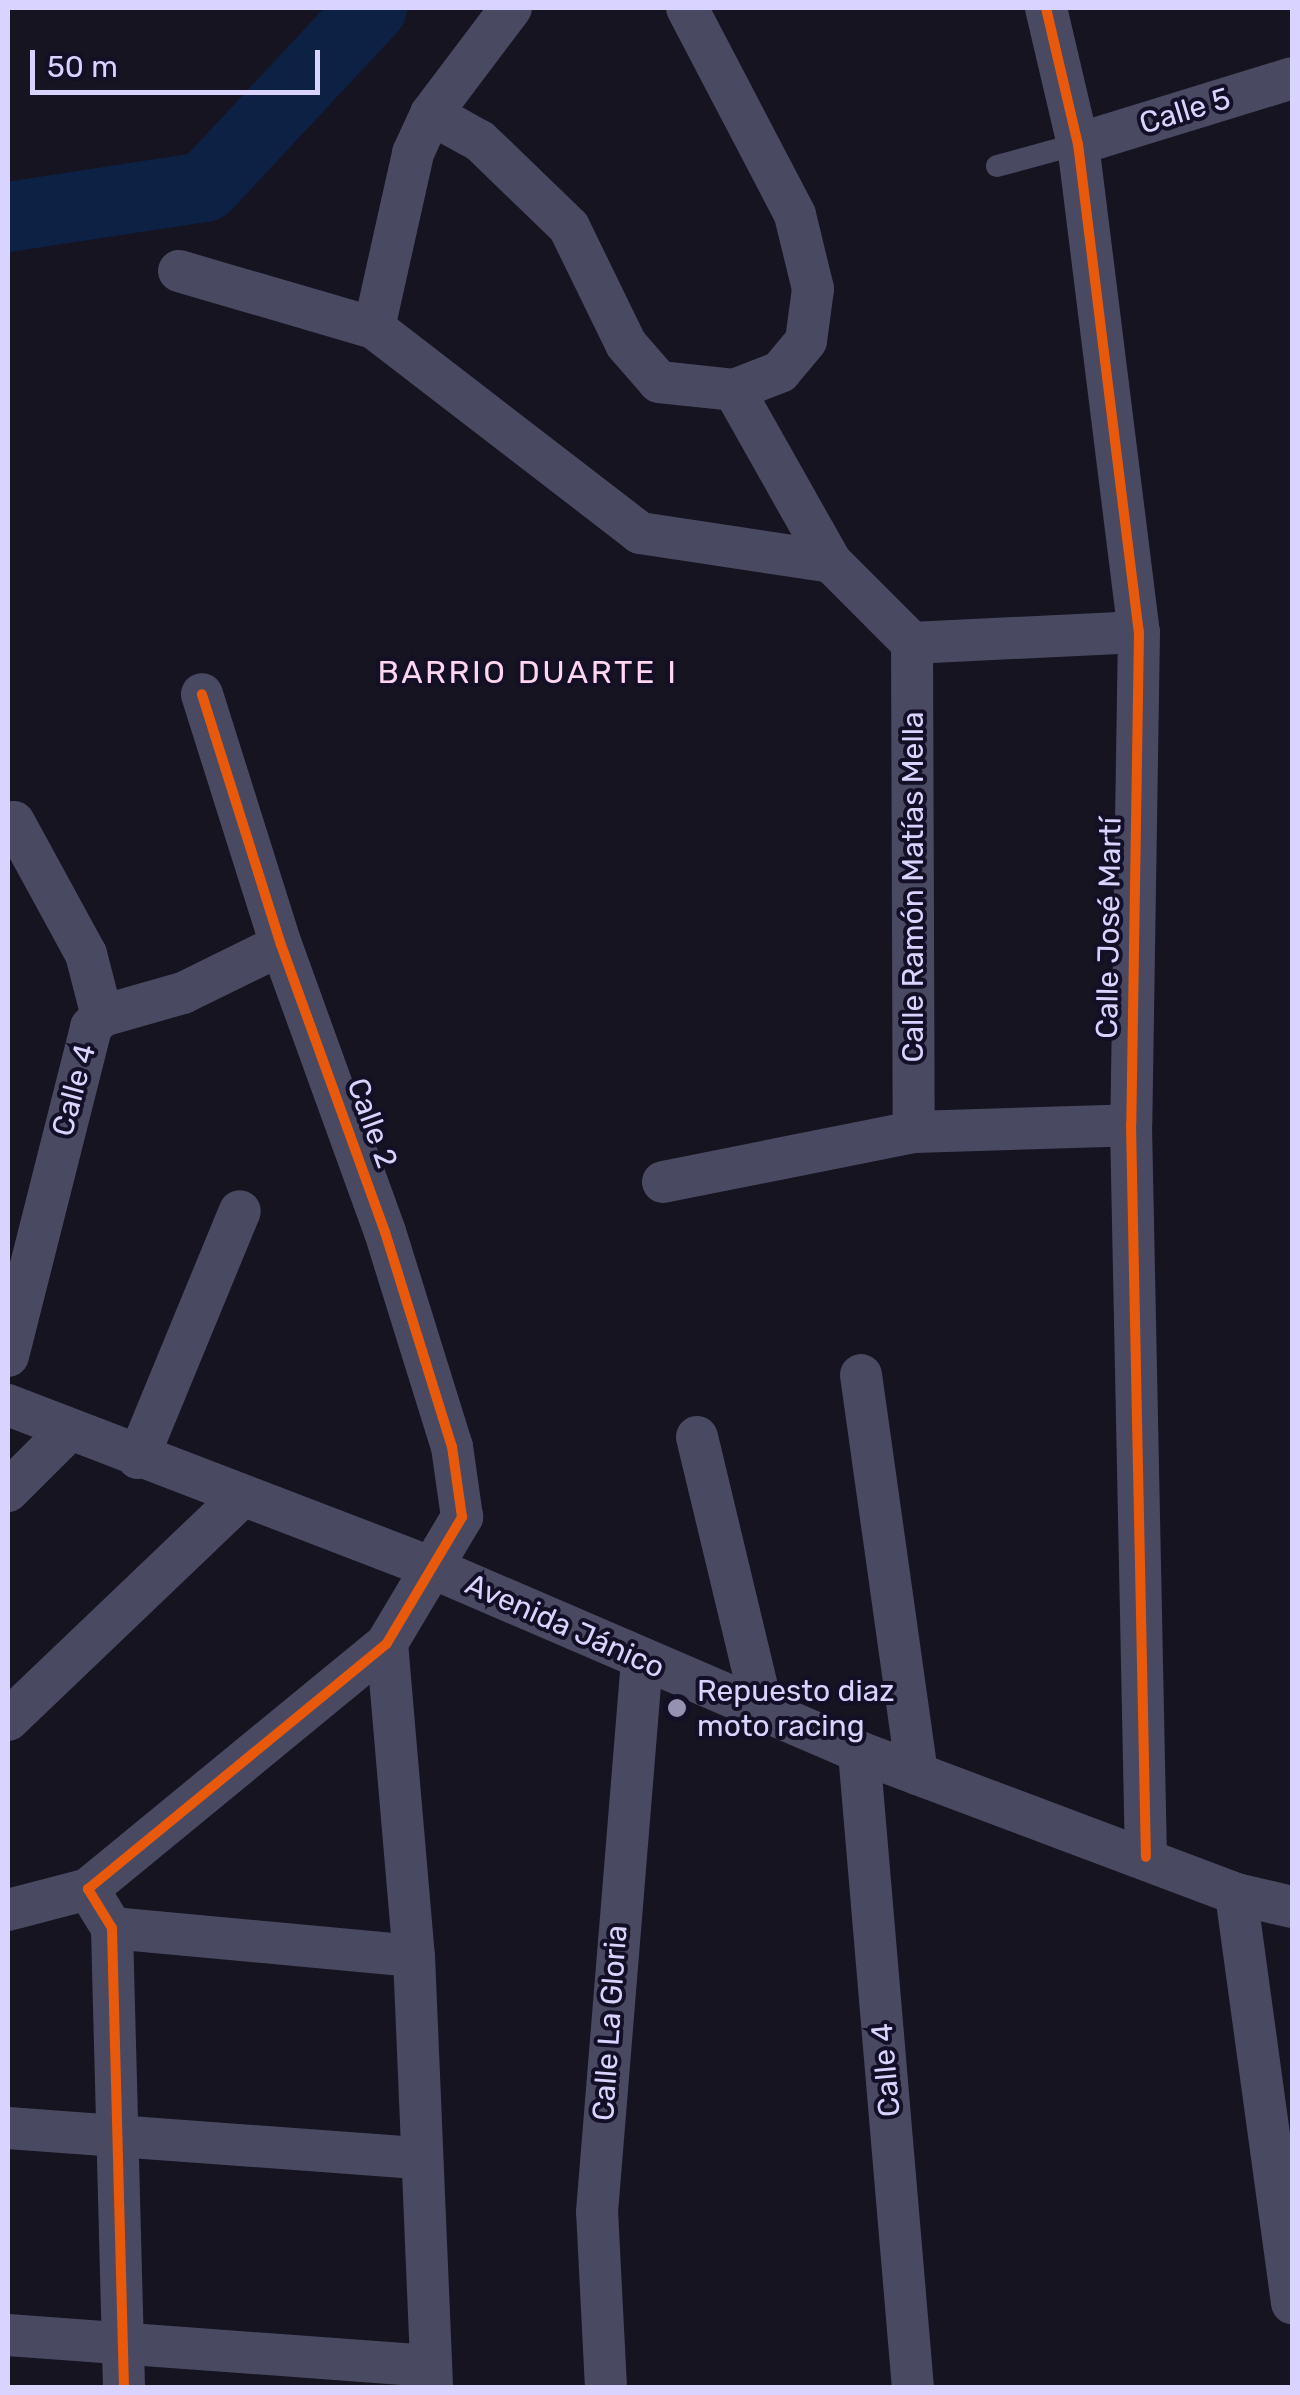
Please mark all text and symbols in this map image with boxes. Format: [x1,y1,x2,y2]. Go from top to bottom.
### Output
scale bar [35,30,325,92]
text: 50 m [47,49,118,85]
street label: Calle 5 [1135,80,1235,142]
district label: BARRIO DUARTE I [378,653,678,691]
street label: Calle Ramón Matías Mella [895,711,931,1063]
street label: Calle José Martí [1089,817,1129,1039]
street label: Calle 4 [44,1040,104,1140]
street label: Calle 2 [339,1073,405,1173]
street label: Avenida Jánico [460,1566,670,1686]
place label: Repuesto diaz moto racing [697,1673,895,1744]
marker: Repuesto diaz moto racing [666,1697,688,1719]
street label: Calle La Gloria [585,1924,635,2122]
street label: Calle 4 [864,2022,908,2118]

